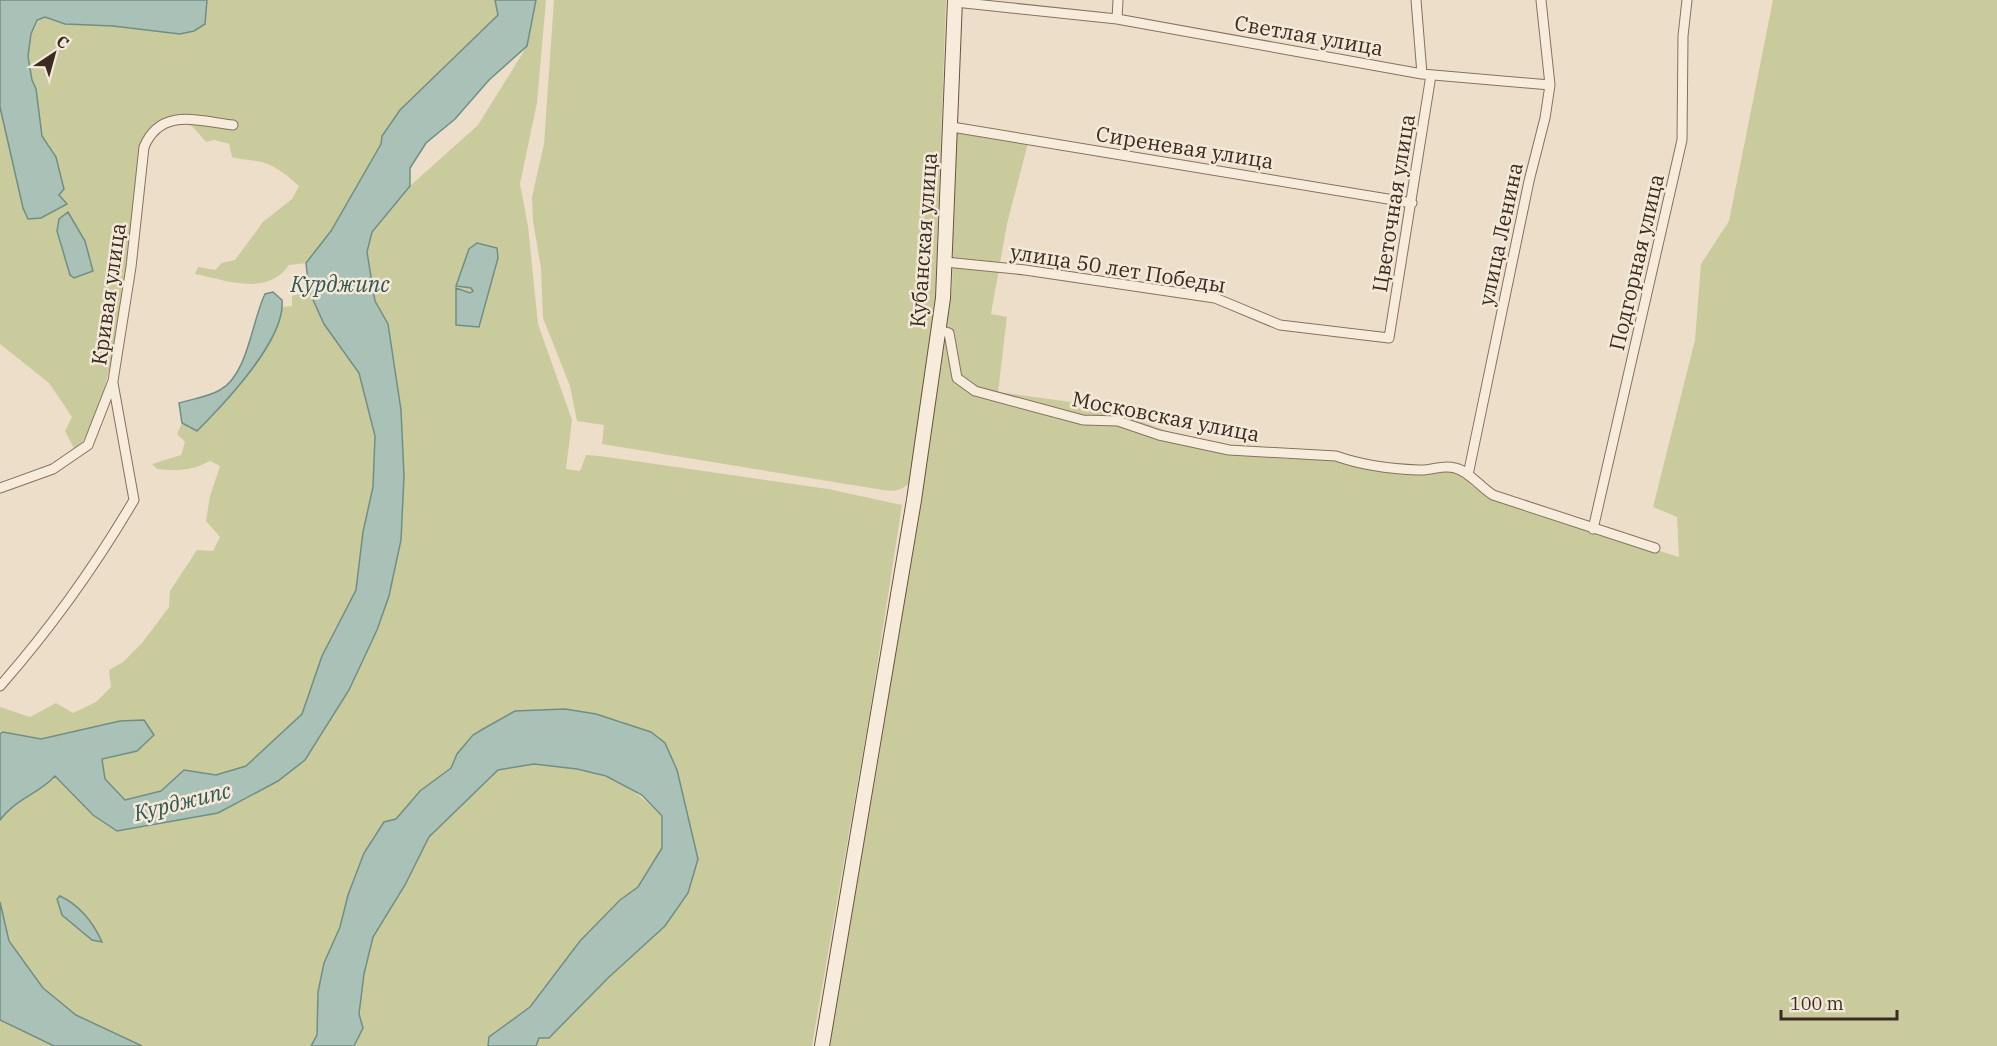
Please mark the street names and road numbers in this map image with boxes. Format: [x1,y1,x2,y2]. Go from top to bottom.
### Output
street label: Светлая улица [1232,8,1386,62]
street label: Цветочная улица [1365,112,1421,294]
street label: Сиреневая улица [1094,119,1276,175]
street label: Кубанская улица [903,151,943,329]
street label: улица Ленина [1471,160,1529,308]
street label: Подгорная улица [1602,171,1670,353]
street label: Кривая улица [84,221,132,367]
street label: улица 50 лет Победы [1008,237,1228,299]
street label: Московская улица [1070,384,1262,448]

